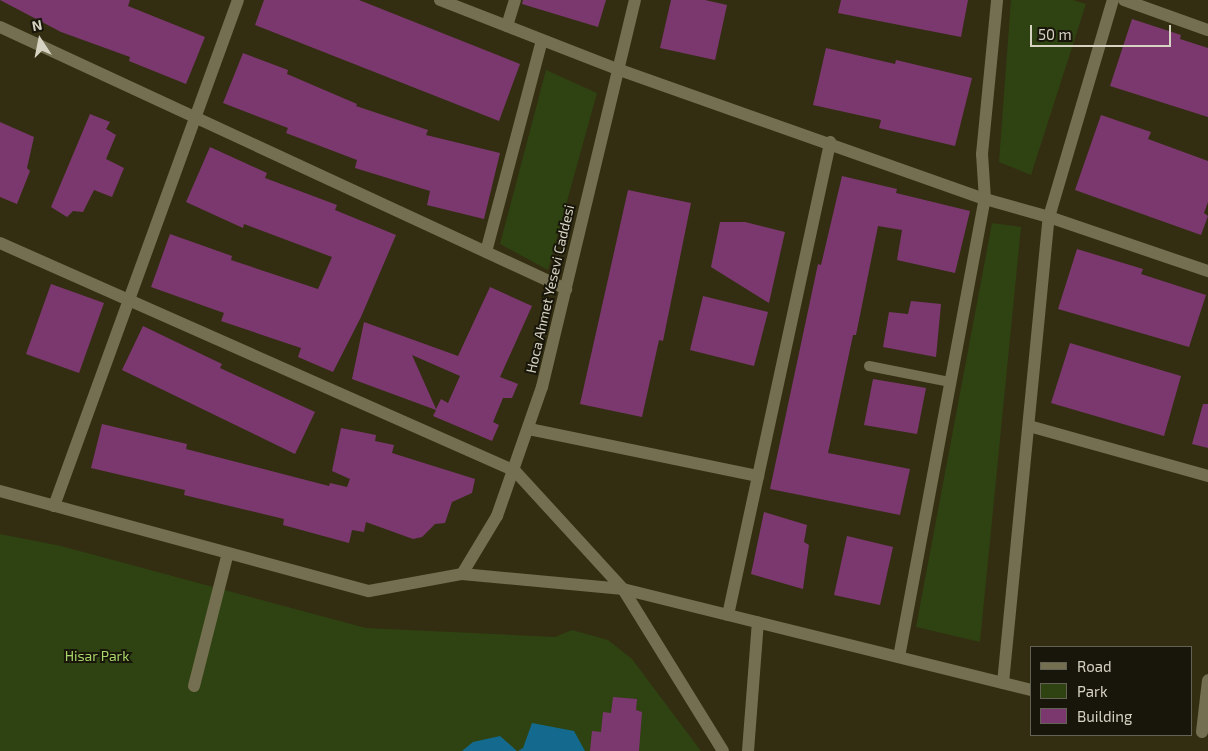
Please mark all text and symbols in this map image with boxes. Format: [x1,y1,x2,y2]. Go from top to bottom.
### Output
north arrow [15,15,65,65]
text: N [30,15,44,34]
scale bar [1033,15,1174,47]
text: 50 m [1038,25,1072,43]
street label: Hoca Ahmet Yesevi Caddesi [522,203,578,375]
legend [1030,646,1193,736]
park label: Hisar Park [65,648,129,664]
text: Road [1077,657,1112,675]
text: Park [1077,682,1108,700]
text: Building [1077,707,1132,725]

